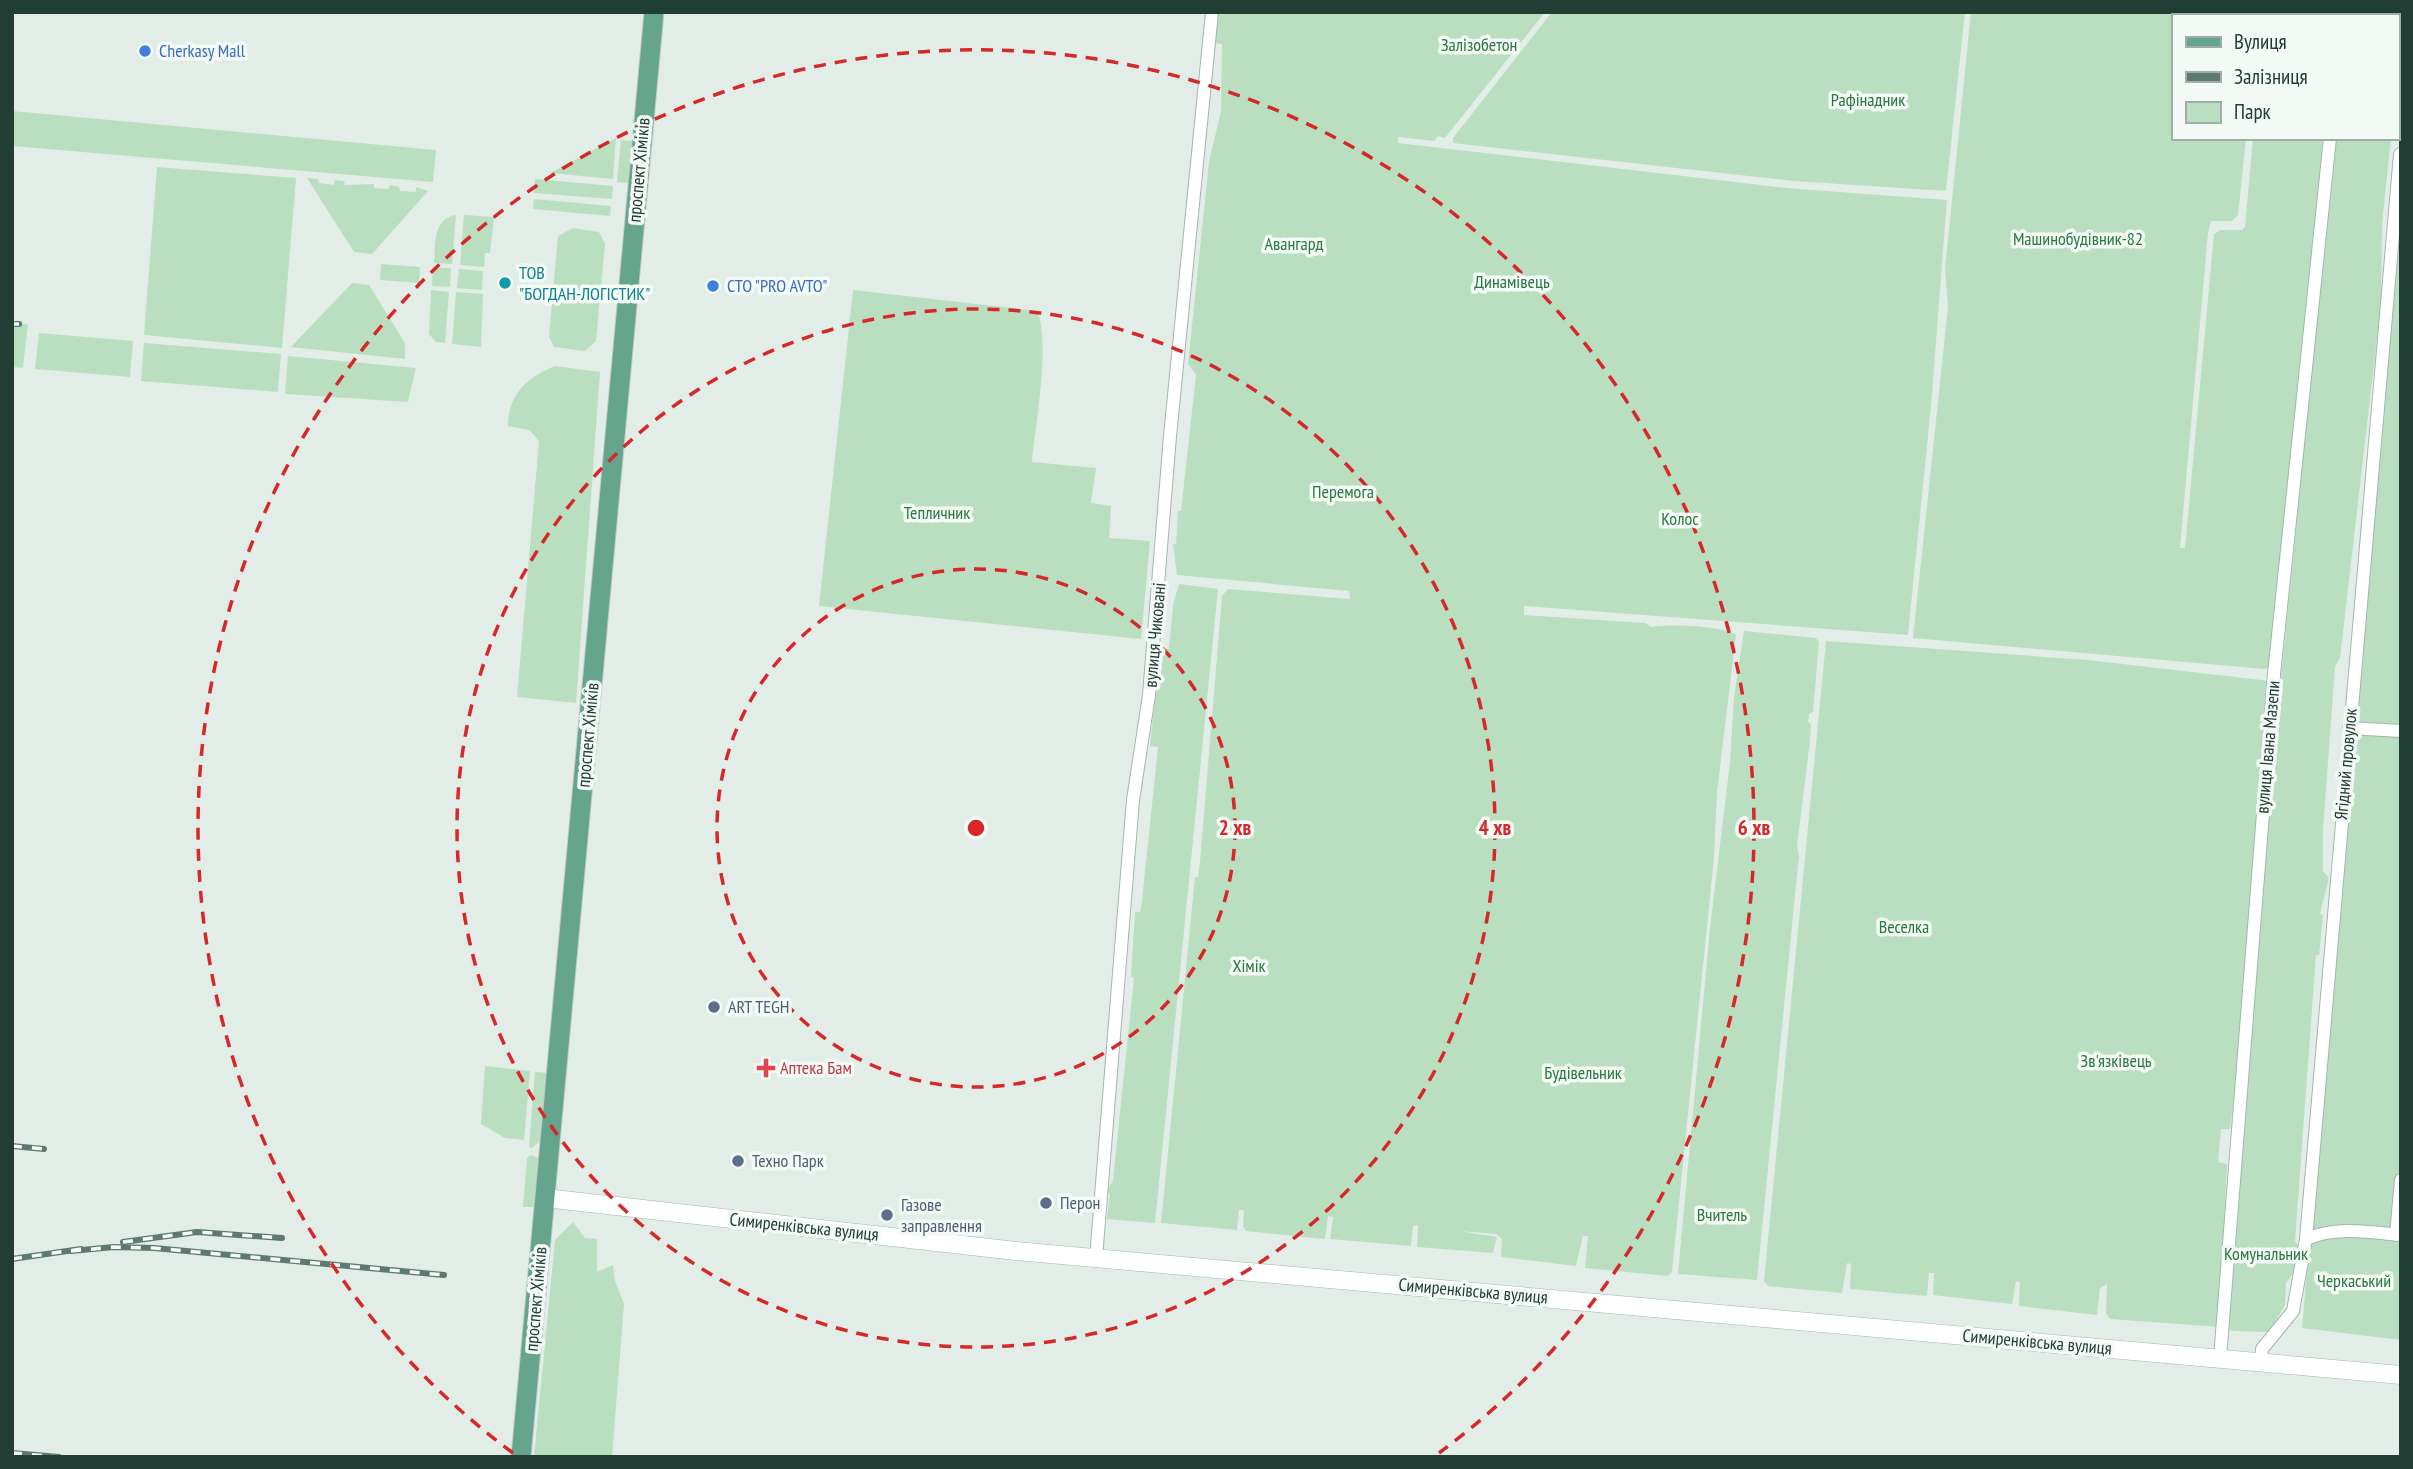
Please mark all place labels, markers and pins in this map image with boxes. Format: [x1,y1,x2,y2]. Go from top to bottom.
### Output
place label: Cherkasy Mall [159,39,246,62]
marker: Cherkasy Mall [137,43,153,59]
place label: ТОВ "БОГДАН-ЛОГІСТИК" [519,261,650,305]
place label: СТО "PRO AVTO" [727,274,827,297]
marker: ТОВ "БОГДАН-ЛОГІСТИК" [497,275,513,291]
marker: СТО "PRO AVTO" [705,278,721,294]
centre of rings [964,816,988,840]
place label: ART TEGH [728,995,789,1018]
marker: ART TEGH [706,999,722,1015]
place label: Аптека Бам [780,1056,852,1079]
marker: Аптека Бам [758,1060,774,1076]
place label: Техно Парк [752,1149,824,1172]
marker: Техно Парк [730,1153,746,1169]
place label: Перон [1060,1191,1100,1214]
place label: Газове заправлення [901,1193,982,1237]
marker: Перон [1038,1195,1054,1211]
marker: Газове заправлення [879,1207,895,1223]

